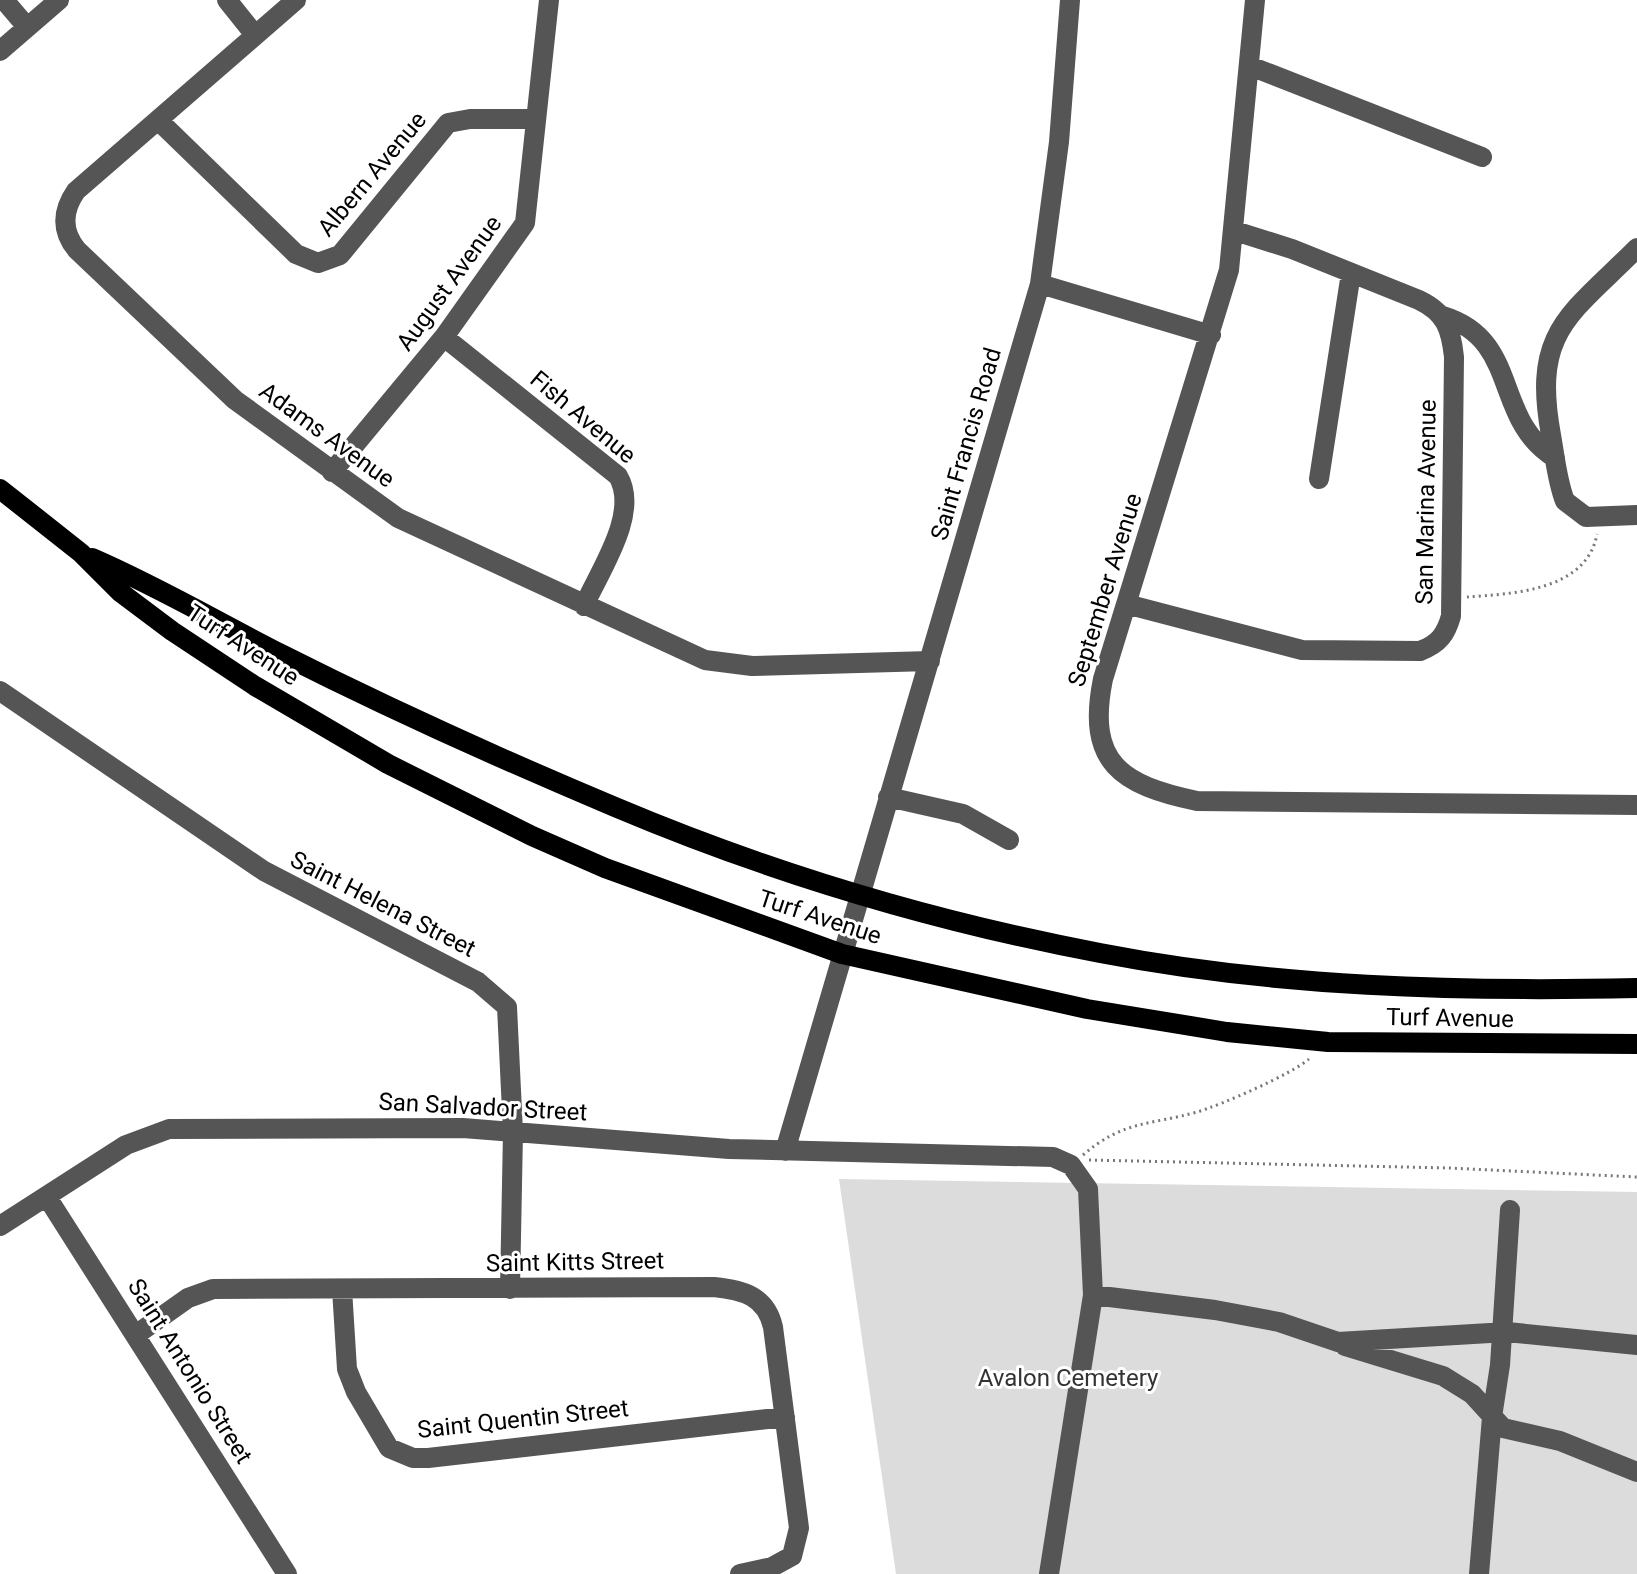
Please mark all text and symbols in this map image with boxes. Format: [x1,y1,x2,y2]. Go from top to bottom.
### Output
street label: Albern Avenue [312,106,432,242]
street label: August Avenue [391,210,507,356]
street label: Saint Francis Road [925,345,1007,543]
street label: Fish Avenue [525,365,641,469]
street label: Adams Avenue [254,377,400,493]
street label: San Marina Avenue [1410,399,1442,605]
street label: September Avenue [1062,490,1148,690]
street label: Turf Avenue [182,599,304,691]
street label: Saint Helena Street [286,845,480,963]
street label: Turf Avenue [755,884,885,950]
street label: Turf Avenue [1386,1003,1514,1033]
street label: San Salvador Street [378,1088,588,1126]
street label: Saint Kitts Street [486,1246,665,1278]
street label: Saint Antonio Street [122,1273,258,1469]
park label: Avalon Cemetery [978,1364,1159,1392]
street label: Saint Quentin Street [416,1394,630,1444]

